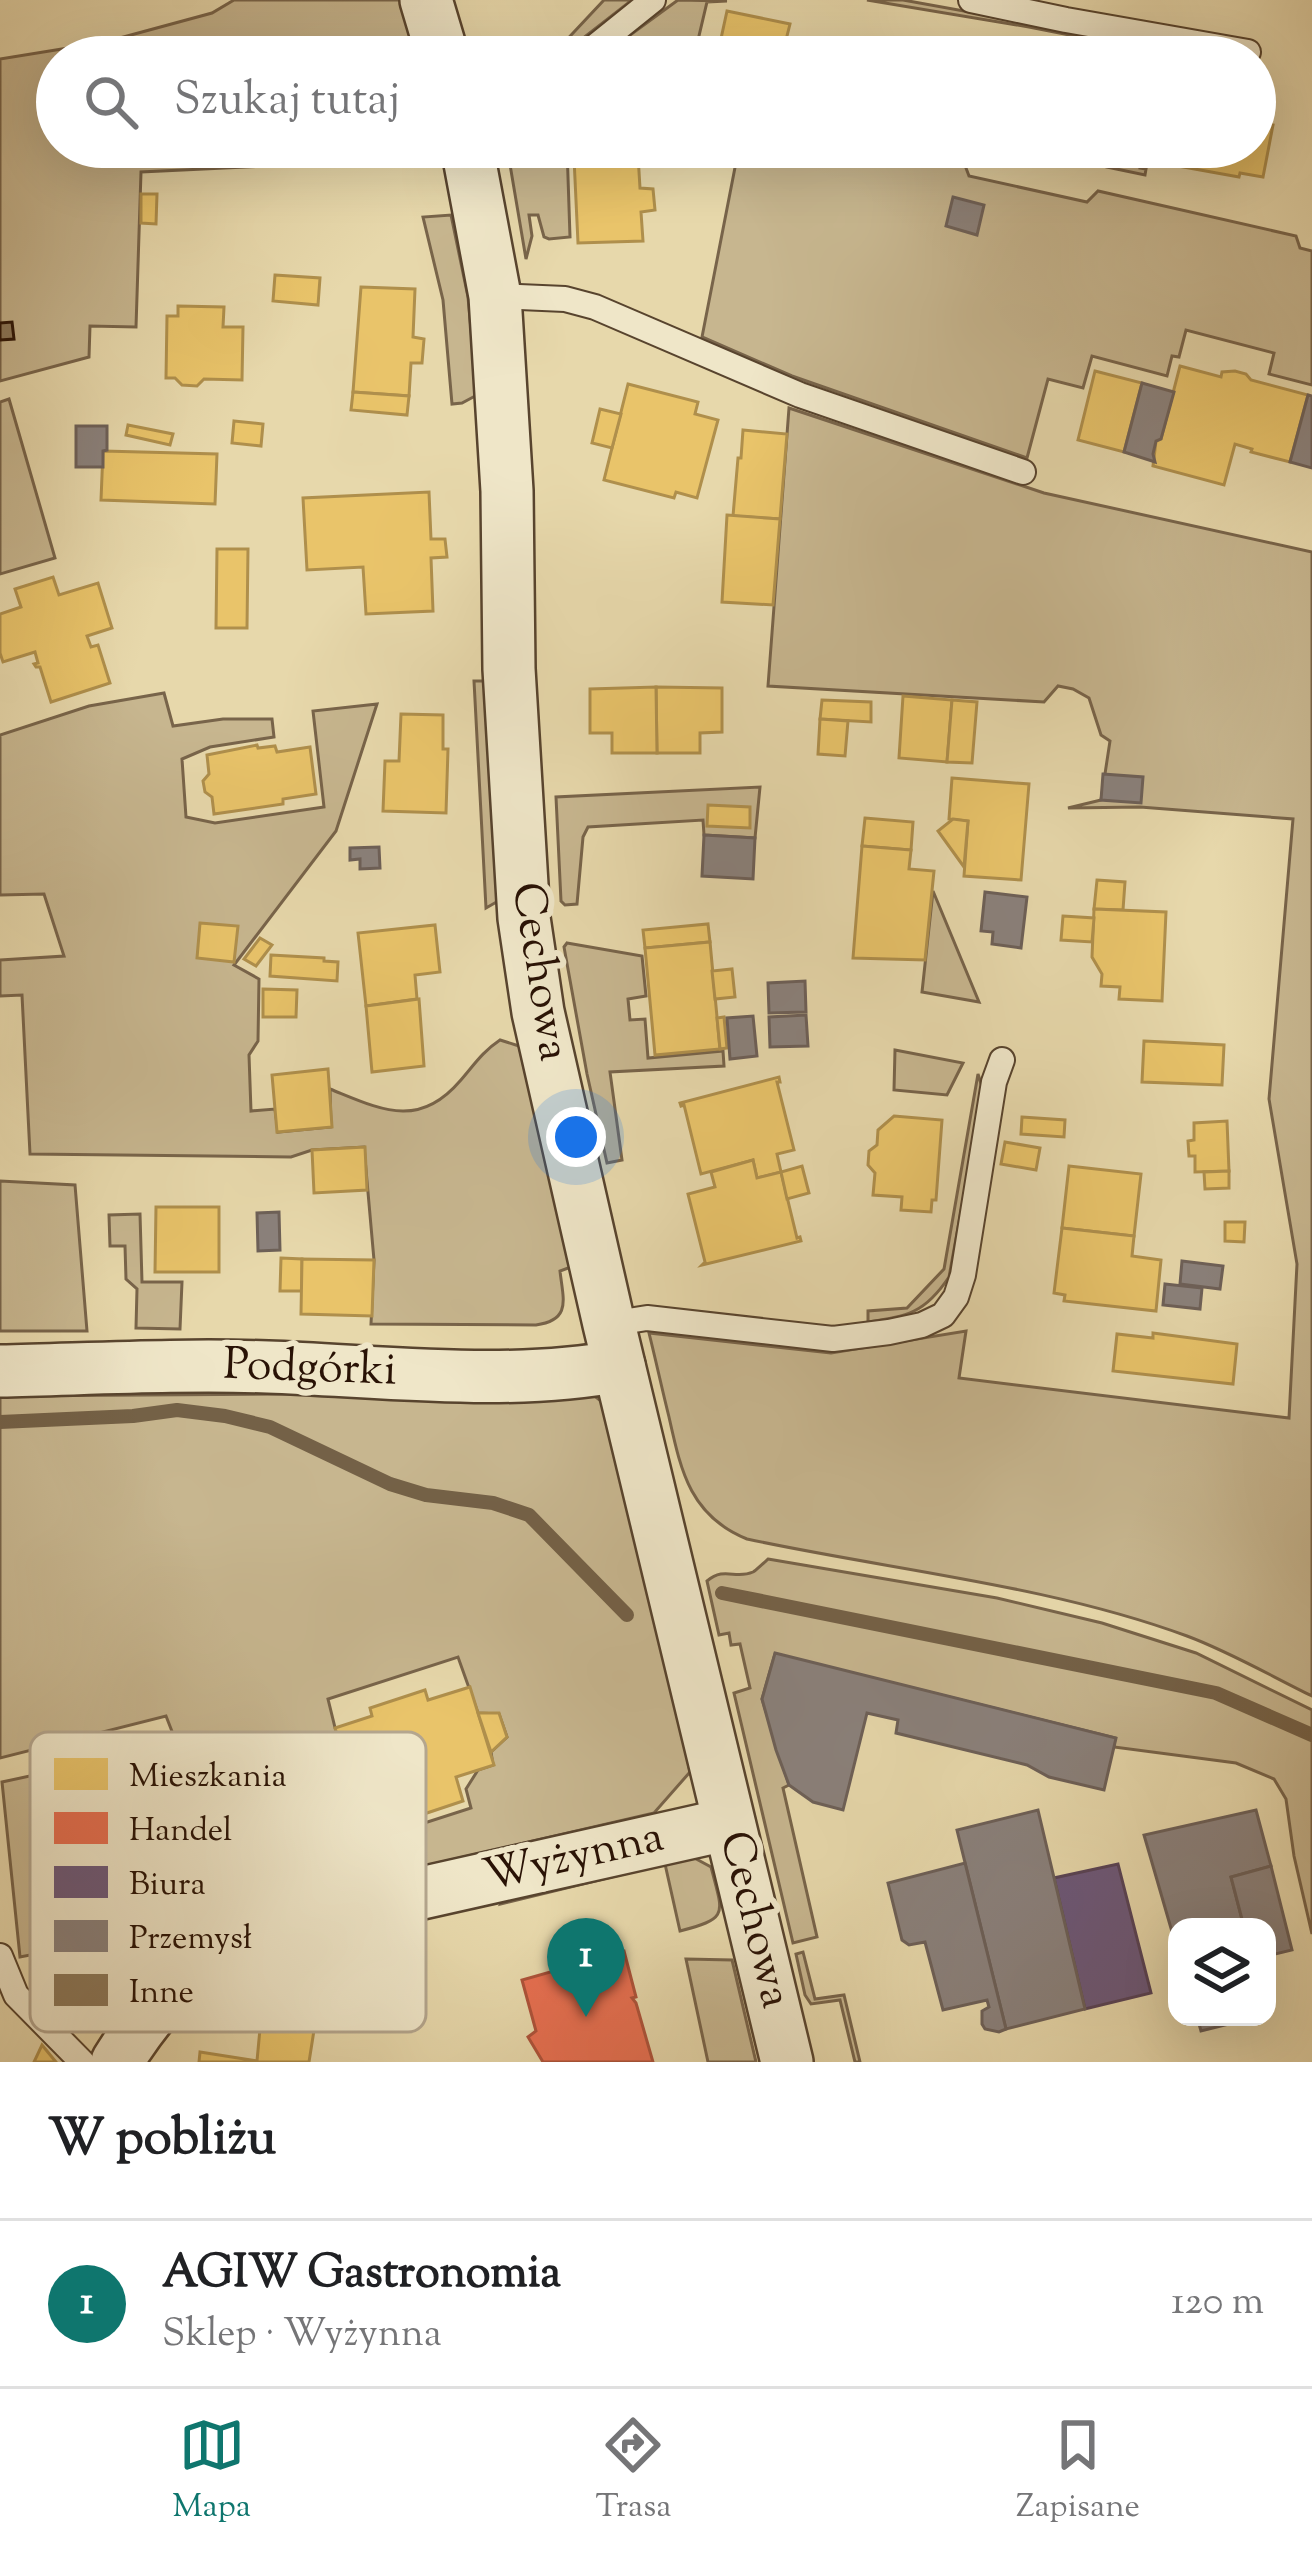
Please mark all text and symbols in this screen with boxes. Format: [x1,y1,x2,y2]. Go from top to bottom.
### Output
search box [36,36,1276,168]
icon: search [78,69,144,135]
text: Szukaj tutaj [174,70,400,135]
street label: Cechowa [492,878,584,1066]
your location [546,1107,606,1167]
street label: Podgórki [222,1334,398,1406]
legend [30,1732,426,2032]
text: Mieszkania [129,1754,287,1802]
street label: Wyżynna [477,1807,671,1911]
text: Handel [129,1808,232,1856]
street label: Cechowa [700,1825,806,2015]
text: Biura [129,1862,206,1910]
text: Przemysł [129,1916,252,1964]
pin: 1 [547,1918,625,2017]
map controls [1168,1918,1276,2026]
button: layers [1168,1918,1276,2026]
text: Inne [129,1970,194,2018]
text: W pobliżu [48,2104,276,2177]
text: AGIW Gastronomia [162,2243,561,2308]
text: 1 [80,2276,94,2332]
text: 120 m [1171,2276,1264,2332]
text: Sklep · Wyżynna [162,2308,442,2364]
tab: Mapa [172,2412,251,2532]
tab: Trasa [595,2412,671,2532]
tab: Zapisane [1016,2412,1140,2532]

